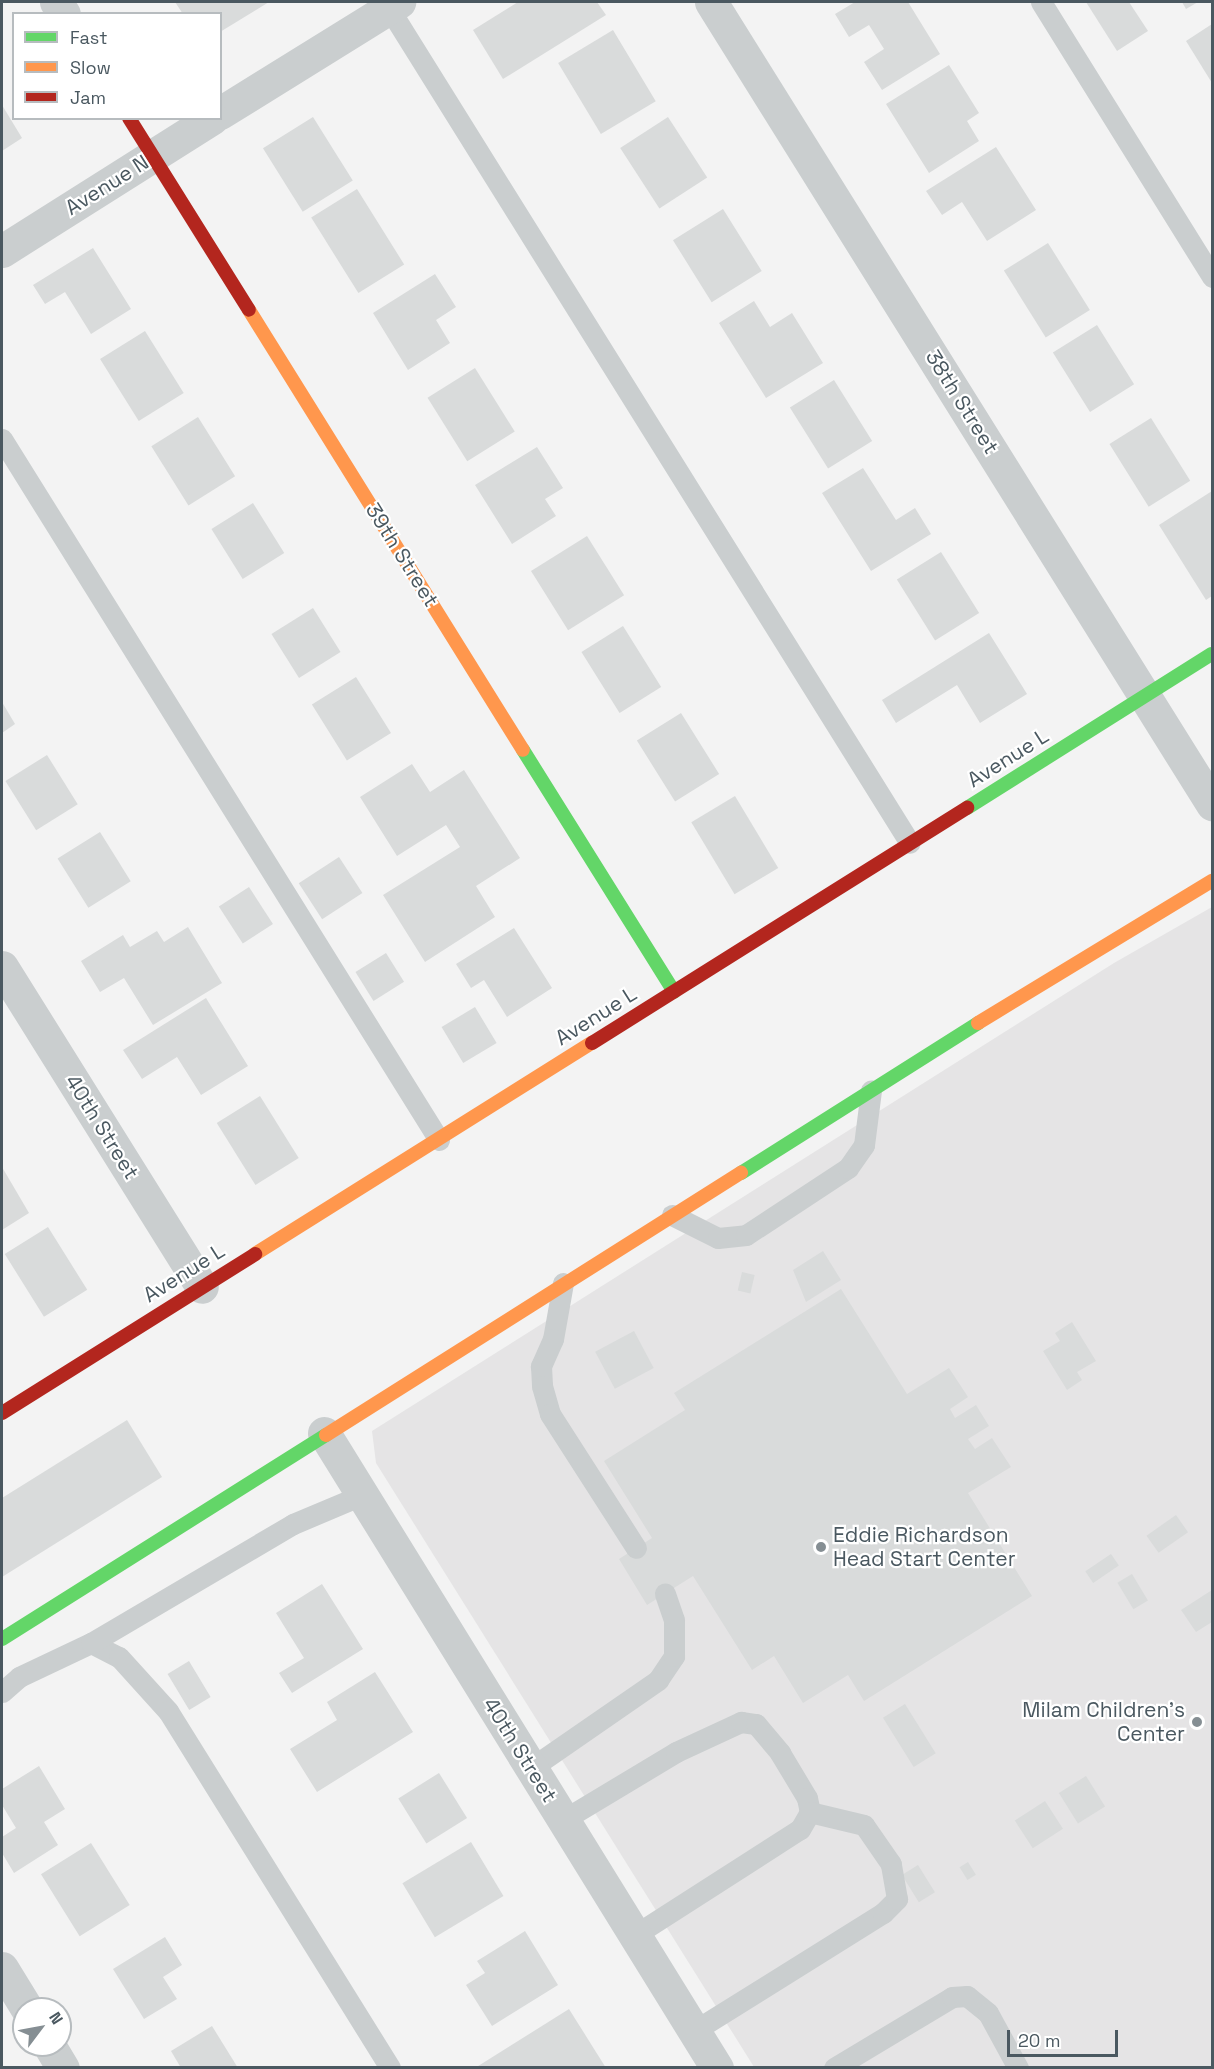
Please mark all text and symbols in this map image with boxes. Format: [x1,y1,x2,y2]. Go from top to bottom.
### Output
legend [12,12,222,120]
text: Fast [70,26,107,49]
text: Slow [70,56,111,79]
text: Jam [70,86,106,109]
street label: Avenue N [61,150,153,220]
street label: 38th Street [920,345,1004,459]
street label: 39th Street [360,498,444,612]
street label: Avenue L [963,723,1053,793]
street label: Avenue L [551,981,641,1051]
street label: 40th Street [60,1070,144,1184]
street label: Avenue L [139,1238,229,1308]
place label: Eddie Richardson Head Start Center [833,1522,1016,1572]
marker: Eddie Richardson Head Start Center [814,1540,828,1554]
street label: 40th Street [478,1693,562,1807]
place label: Milam Children's Center [1022,1697,1185,1747]
marker: Milam Children's Center [1190,1715,1204,1729]
north arrow [12,1997,72,2057]
text: N [44,2008,68,2028]
scale bar [1010,2018,1121,2056]
text: 20 m [1018,2029,1061,2052]

